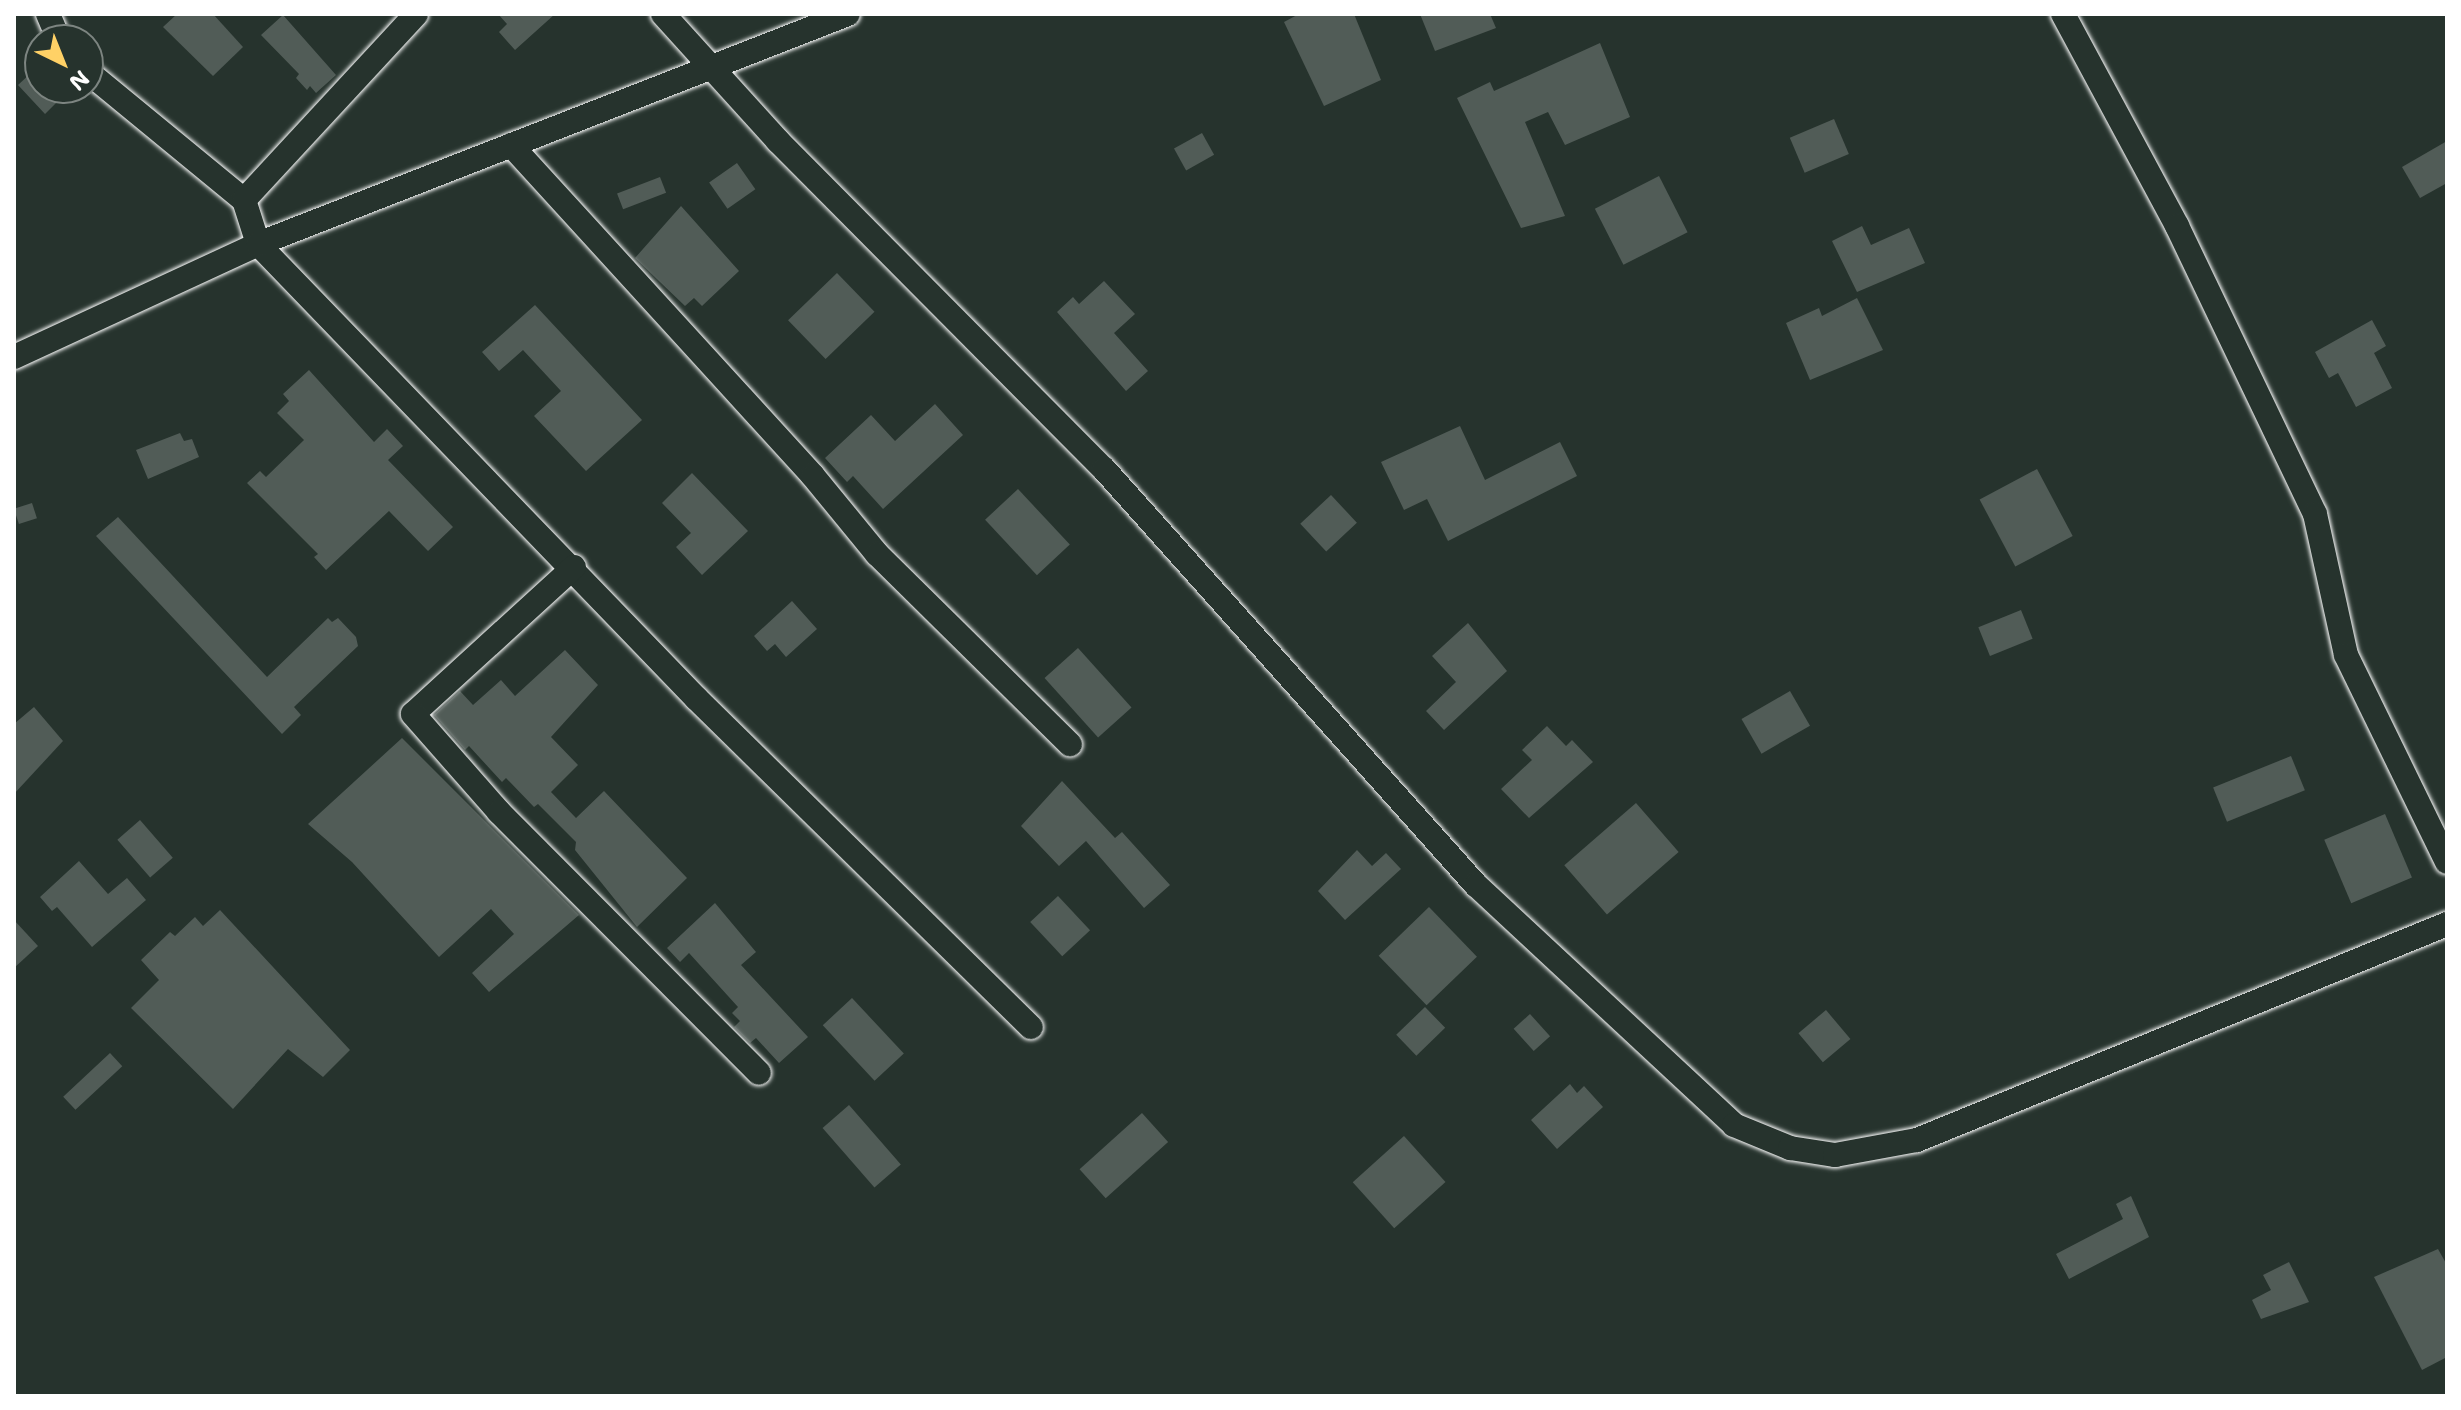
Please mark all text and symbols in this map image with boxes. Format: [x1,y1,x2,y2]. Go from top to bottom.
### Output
north arrow [24,24,104,104]
text: N [63,64,96,97]

